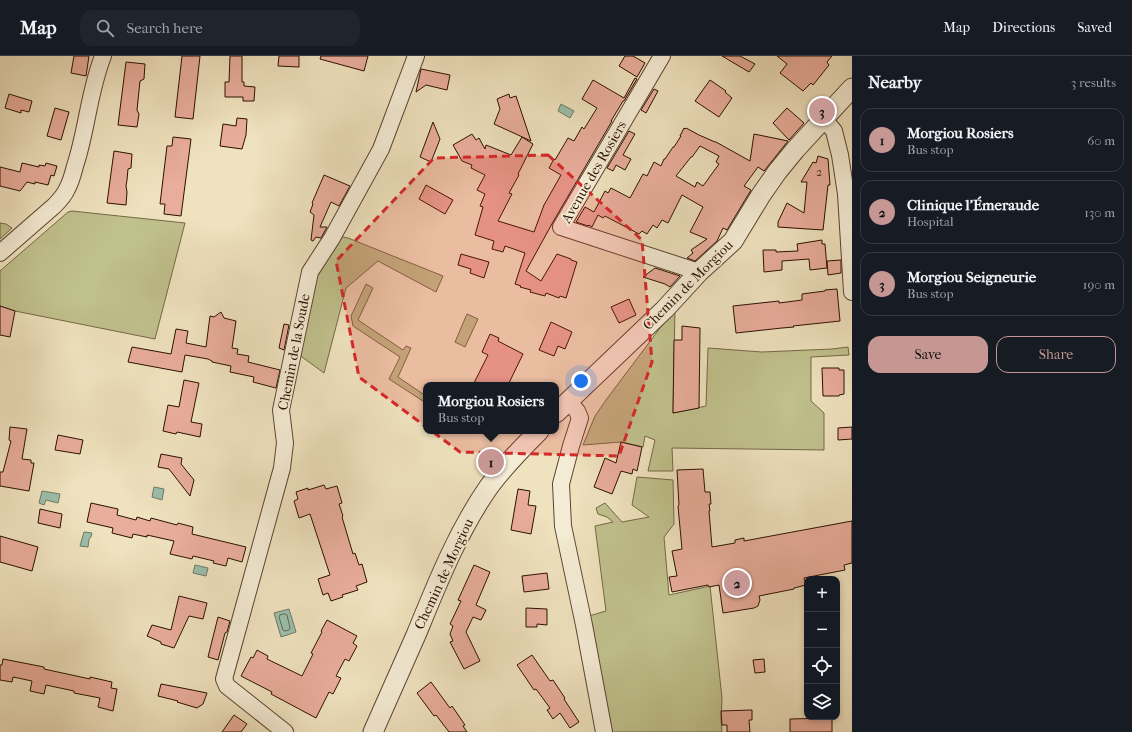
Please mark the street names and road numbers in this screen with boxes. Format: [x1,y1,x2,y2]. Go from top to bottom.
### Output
street label: Avenue des Rosiers [557,118,630,227]
street label: Chemin de Morgiou [639,236,737,334]
street label: Chemin de la Soude [274,292,314,412]
street label: Chemin de Morgiou [411,516,477,632]

